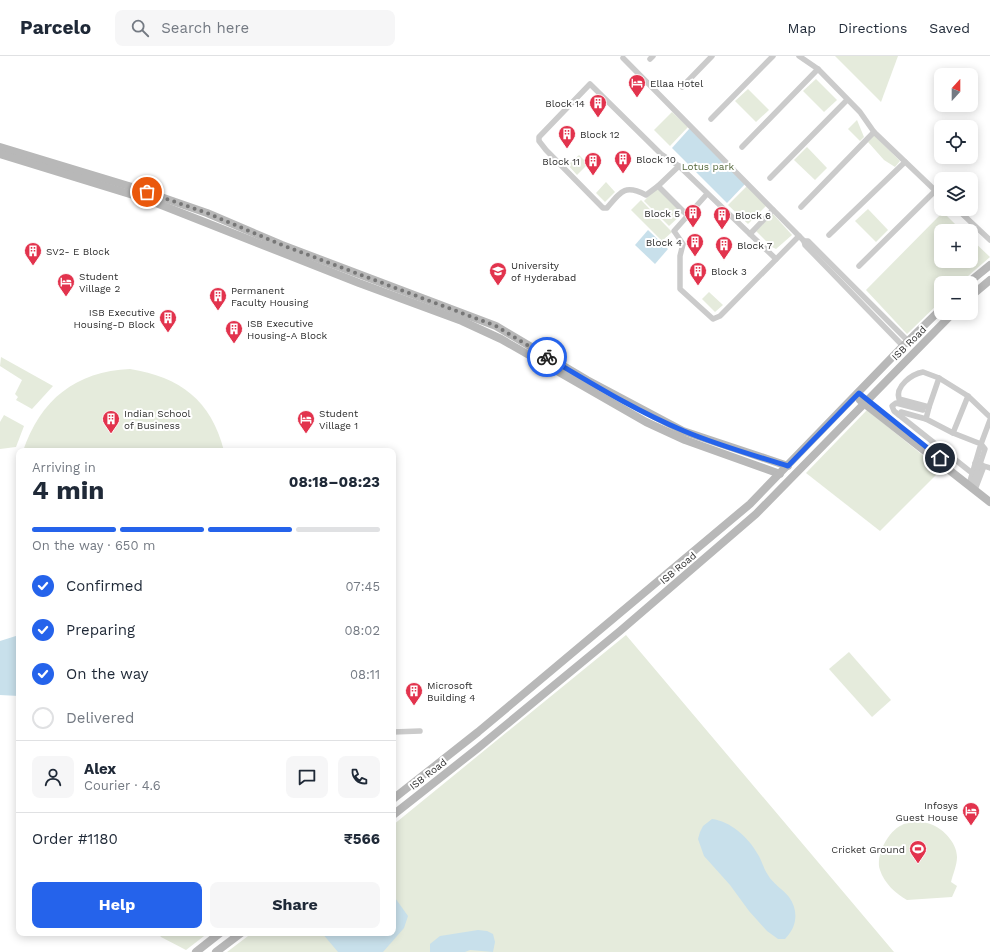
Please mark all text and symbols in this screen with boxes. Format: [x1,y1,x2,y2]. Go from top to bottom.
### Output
search box [115,10,395,46]
text: Parcelo [20,16,91,39]
icon: search [129,17,151,39]
text: Search here [161,19,249,37]
text: Map [788,20,816,36]
text: Directions [838,20,907,36]
text: Saved [929,20,970,36]
north arrow [934,68,978,112]
map controls [934,68,978,320]
hotel icon: Ellaa Hotel [627,73,647,98]
place label: Ellaa Hotel [650,78,703,89]
building icon: Block 14 [588,93,608,118]
place label: Block 14 [545,98,585,109]
button: locate [934,120,978,164]
building icon: Block 12 [557,124,577,149]
place label: Block 12 [580,129,620,140]
building icon: Block 10 [613,149,633,174]
building icon: Block 11 [583,151,603,176]
place label: Block 10 [636,154,676,165]
place label: Block 11 [542,156,580,167]
park label: Lotus park [682,161,735,172]
button: layers [934,172,978,216]
pin [130,175,164,209]
icon: bag [136,181,158,203]
building icon: Block 5 [683,203,703,228]
building icon: Block 6 [712,205,732,230]
place label: Block 5 [644,208,680,219]
place label: Block 6 [735,210,771,221]
button: + [934,224,978,268]
building icon: Block 4 [685,232,705,257]
building icon: Block 7 [714,235,734,260]
place label: Block 4 [646,237,682,248]
place label: Block 7 [737,240,773,251]
building icon: SV2- E Block [23,241,43,266]
place label: SV2- E Block [46,246,110,257]
place label: University of Hyderabad [511,260,576,283]
school or university icon: University of Hyderabad [488,261,508,286]
building icon: Block 3 [688,261,708,286]
place label: Block 3 [711,266,747,277]
place label: Student Village 2 [79,271,120,294]
hotel icon: Student Village 2 [56,272,76,297]
button: − [934,276,978,320]
place label: Permanent Faculty Housing [231,285,309,308]
building icon: Permanent Faculty Housing [208,286,228,311]
place label: ISB Executive Housing-D Block [74,307,155,330]
building icon: ISB Executive Housing-D Block [158,308,178,333]
place label: ISB Executive Housing-A Block [247,318,328,341]
building icon: ISB Executive Housing-A Block [224,319,244,344]
street label: ISB Road [890,324,928,362]
courier [527,337,567,377]
icon: bike [536,346,558,368]
place label: Indian School of Business [124,408,191,431]
place label: Student Village 1 [319,408,359,431]
building icon: Indian School of Business [101,409,121,434]
hotel icon: Student Village 1 [296,409,316,434]
pin [923,441,957,475]
icon: home [929,447,951,469]
text: Arriving in [32,460,96,475]
text: 08:18–08:23 [289,473,380,491]
text: 4 min [32,475,104,505]
text: On the way · 650 m [32,538,155,553]
street label: ISB Road [658,550,698,586]
icon: check [32,575,54,597]
text: Confirmed [66,577,143,595]
text: 07:45 [346,579,380,594]
icon: check [32,619,54,641]
text: Preparing [66,621,135,639]
text: 08:02 [344,623,380,638]
icon: check [32,663,54,685]
text: On the way [66,665,148,683]
text: 08:11 [350,667,380,682]
place label: Microsoft Building 4 [427,680,475,703]
building icon: Microsoft Building 4 [404,681,424,706]
text: Delivered [66,709,134,727]
button: person [32,756,74,798]
button: chat [286,756,328,798]
button: phone [338,756,380,798]
street label: ISB Road [407,756,449,792]
text: Alex [84,760,116,778]
text: Courier · 4.6 [84,778,161,793]
place label: Infosys Guest House [895,800,958,823]
hotel icon: Infosys Guest House [961,801,981,826]
text: Order #1180 [32,830,118,848]
text: ₹566 [344,830,380,848]
sports icon: Cricket Ground [908,839,928,864]
place label: Cricket Ground [831,844,905,855]
button: Help [32,882,202,928]
button: Share [210,882,380,928]

